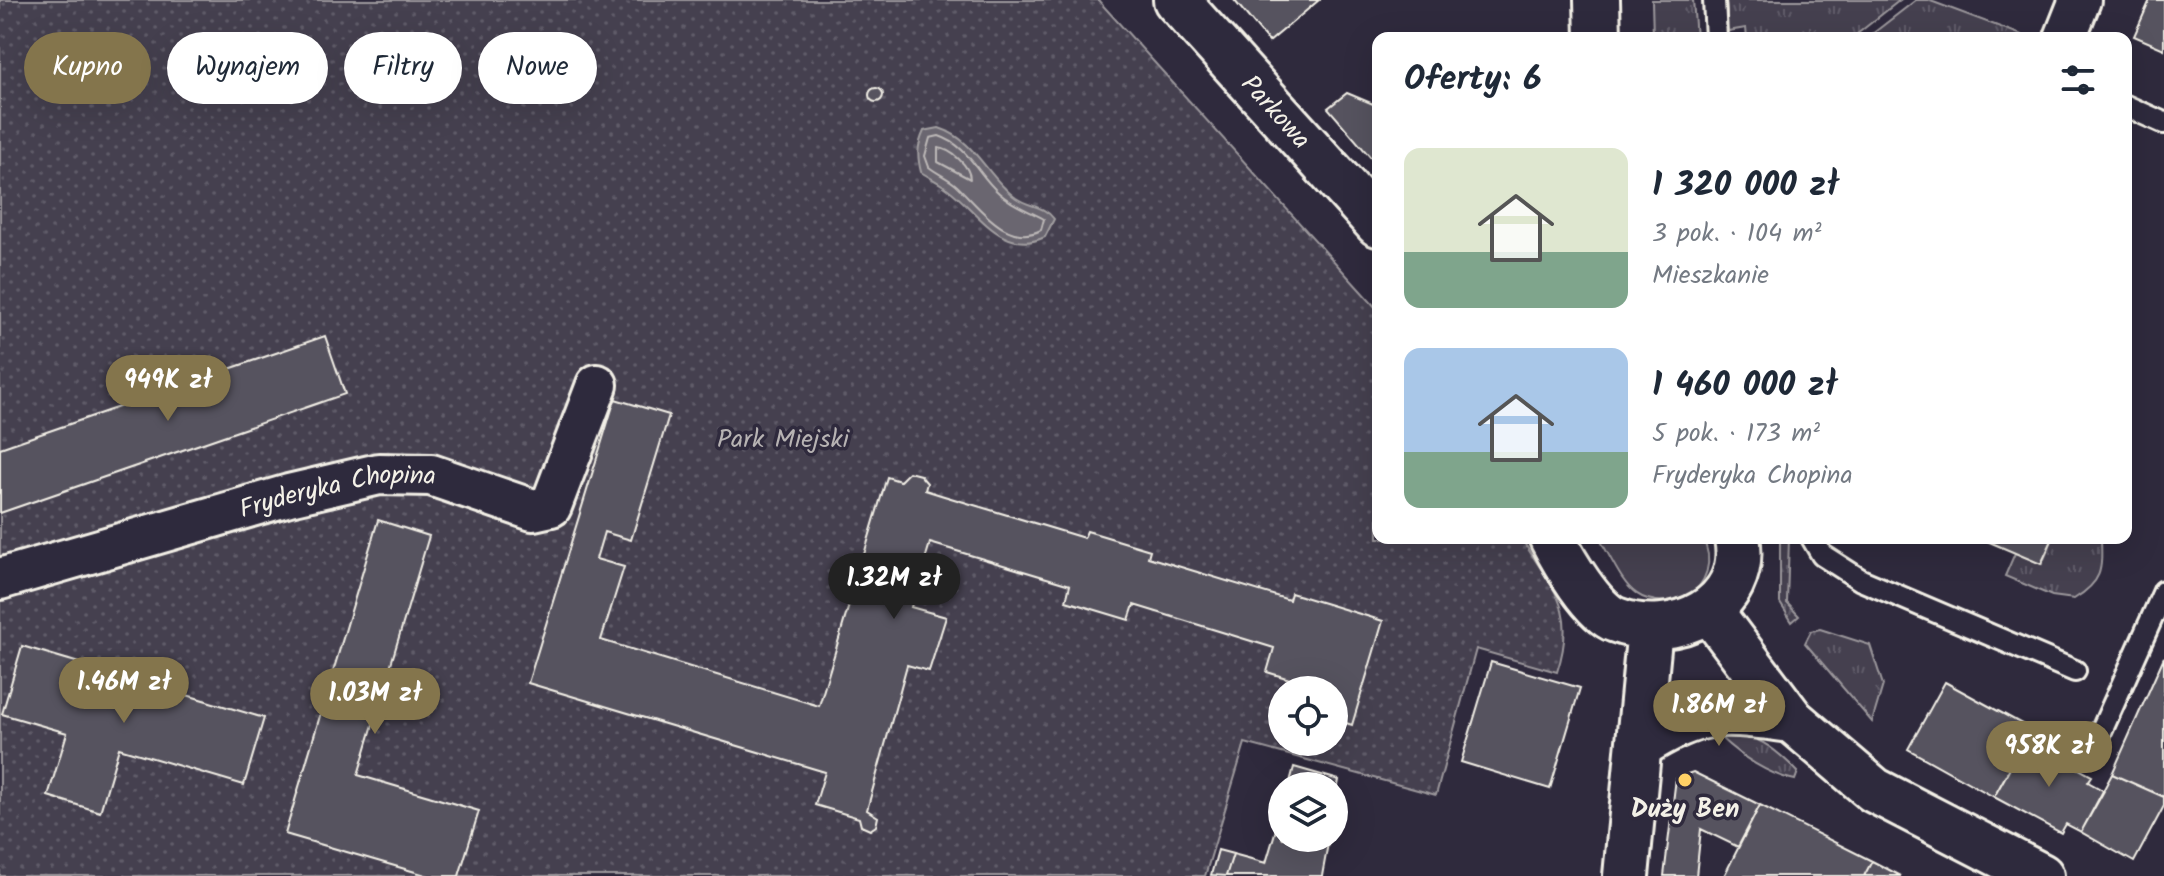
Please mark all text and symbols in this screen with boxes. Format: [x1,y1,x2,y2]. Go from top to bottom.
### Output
chip: Kupno [24,32,151,104]
chip: Wynajem [167,32,328,104]
chip: Filtry [344,32,462,104]
chip: Nowe [478,32,597,104]
text: Oferty: 6 [1404,53,1542,107]
icon: filters [2056,58,2100,102]
street label: Parkowa [1230,66,1320,160]
text: 1 320 000 zł [1652,159,1839,213]
icon: home [1468,180,1564,276]
text: 3 pok. · 104 m² [1652,213,1821,255]
text: Mieszkanie [1652,255,1769,297]
pin: 949K zł [94,355,242,423]
text: 1 460 000 zł [1652,359,1838,413]
text: 949K zł [124,360,212,402]
icon: home [1468,380,1564,476]
text: 5 pok. · 173 m² [1652,413,1820,455]
park label: Park Miejski [717,419,851,461]
street label: Fryderyka Chopina [234,455,436,531]
text: Fryderyka Chopina [1652,455,1853,497]
pin: 1.32M zł [811,553,977,621]
text: 1.32M zł [846,558,942,600]
pin: 1.46M zł [41,657,207,725]
text: 1.46M zł [77,662,171,704]
pin: 1.03M zł [292,668,458,736]
text: 1.03M zł [328,673,422,715]
map controls [1268,676,1348,852]
button: locate [1268,676,1348,756]
pin: 1.86M zł [1636,680,1802,748]
text: 1.86M zł [1671,685,1767,727]
pin: 958K zł [1975,721,2123,789]
text: 958K zł [2004,726,2094,768]
marker: Duży Ben [1676,771,1694,789]
button: layers [1268,772,1348,852]
place label: Duży Ben [1631,789,1739,831]

